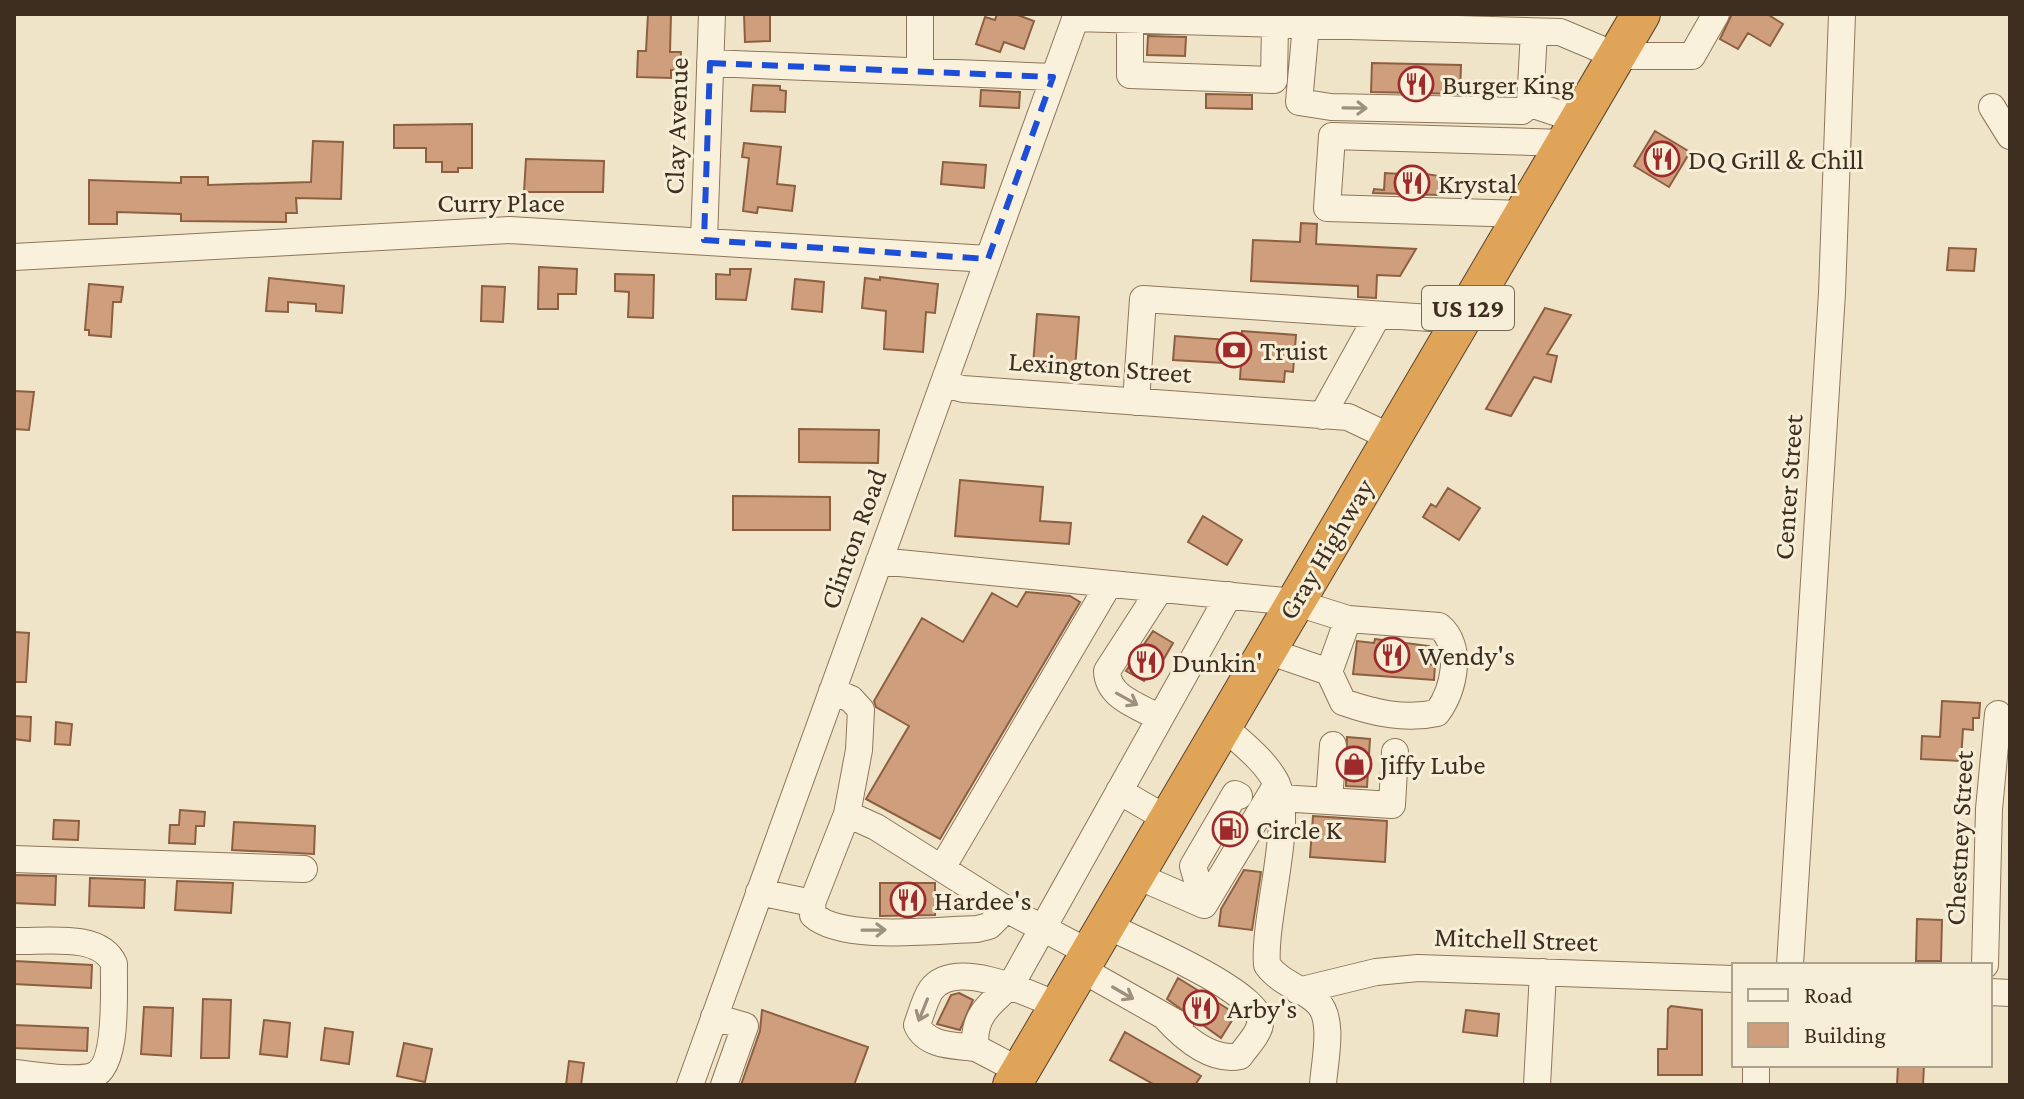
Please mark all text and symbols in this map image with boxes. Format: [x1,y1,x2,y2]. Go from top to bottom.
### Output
street label: Clay Avenue [658,57,694,195]
restaurant icon: Burger King [1397,65,1435,103]
place label: Burger King [1442,69,1575,100]
one-way arrow [1341,100,1368,116]
restaurant icon: DQ Grill & Chill [1643,140,1681,178]
place label: DQ Grill & Chill [1688,144,1864,175]
restaurant icon: Krystal [1393,164,1431,202]
place label: Krystal [1438,168,1517,199]
street label: Curry Place [437,187,565,218]
road number: US 129 [1422,286,1514,330]
bank icon: Truist [1215,331,1253,369]
place label: Truist [1260,335,1328,366]
street label: Lexington Street [1007,345,1194,389]
street label: Center Street [1767,412,1809,561]
street label: Clinton Road [813,465,893,613]
street label: Gray Highway [1272,472,1381,625]
restaurant icon: Wendy's [1373,636,1411,674]
place label: Wendy's [1418,640,1515,671]
restaurant icon: Dunkin' [1127,643,1165,681]
place label: Dunkin' [1172,647,1263,678]
one-way arrow [1115,692,1138,708]
shop icon: Jiffy Lube [1335,745,1373,783]
place label: Jiffy Lube [1377,749,1485,780]
street label: Chestney Street [1939,749,1979,926]
fuel station icon: Circle K [1211,810,1249,848]
place label: Circle K [1256,814,1343,845]
restaurant icon: Hardee's [889,881,927,919]
place label: Hardee's [934,885,1031,916]
street label: Mitchell Street [1433,921,1599,957]
one-way arrow [860,922,887,938]
legend [1732,963,1992,1067]
text: Road [1804,981,1853,1008]
one-way arrow [1111,985,1134,1001]
restaurant icon: Arby's [1182,989,1220,1027]
place label: Arby's [1227,993,1297,1024]
one-way arrow [915,997,929,1022]
text: Building [1804,1021,1886,1048]

